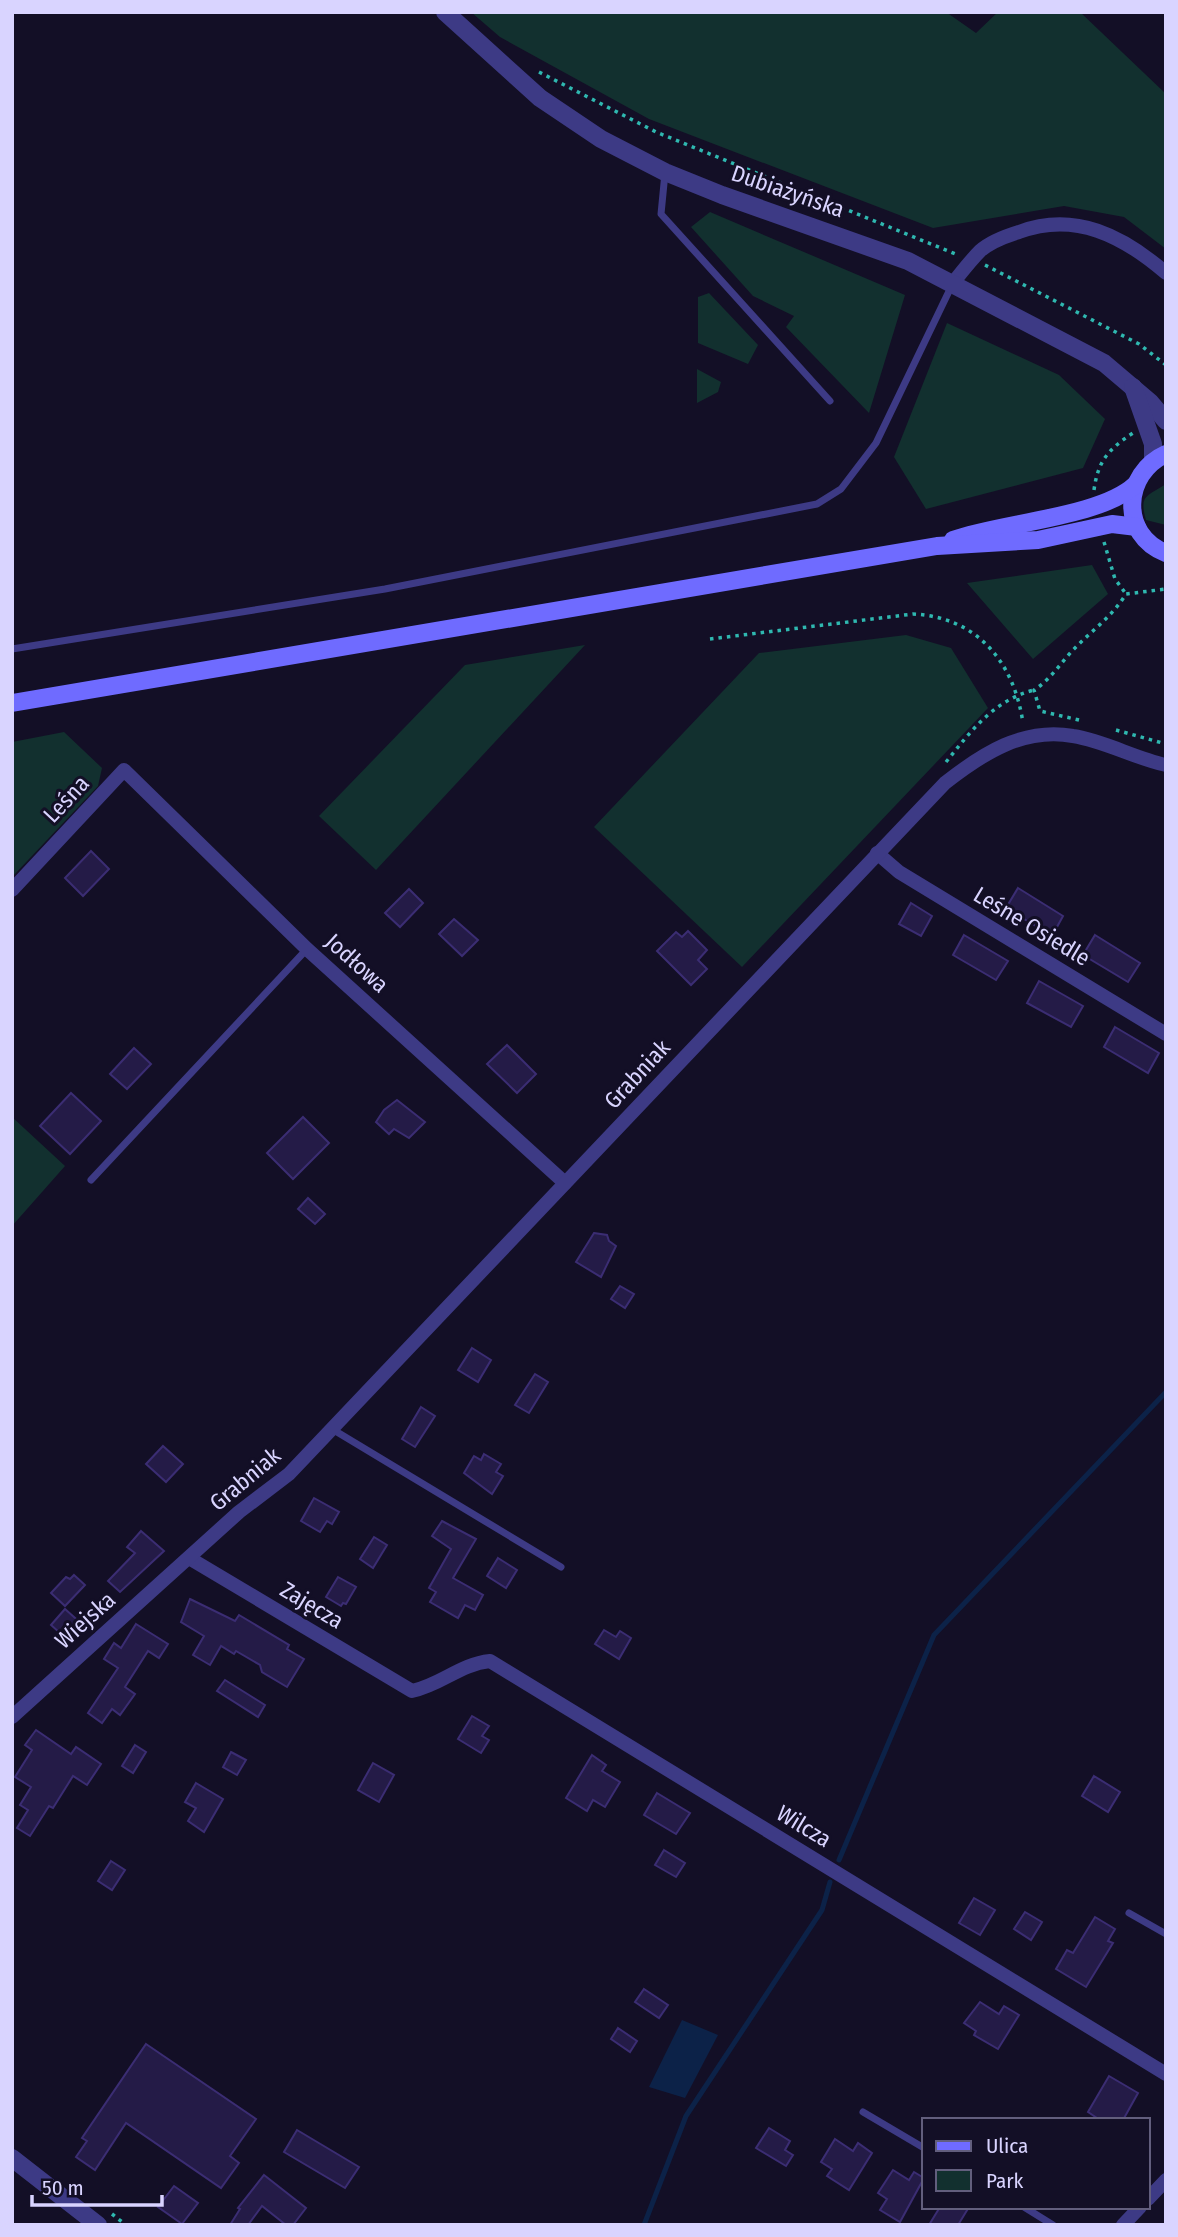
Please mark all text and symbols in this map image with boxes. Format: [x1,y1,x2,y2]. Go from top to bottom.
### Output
street label: Dubiażyńska [728,159,848,223]
street label: Leśna [37,770,95,828]
street label: Leśne Osiedle [969,880,1095,972]
street label: Jodłowa [320,927,394,999]
street label: Grabniak [598,1034,676,1114]
street label: Grabniak [204,1441,286,1517]
street label: Zajęcza [275,1575,349,1635]
street label: Wiejska [49,1586,121,1654]
street label: Wilcza [772,1799,836,1853]
legend [922,2118,1150,2209]
text: Ulica [986,2133,1028,2159]
scale bar [32,2164,161,2208]
text: Park [986,2168,1024,2194]
text: 50 m [42,2175,84,2201]

